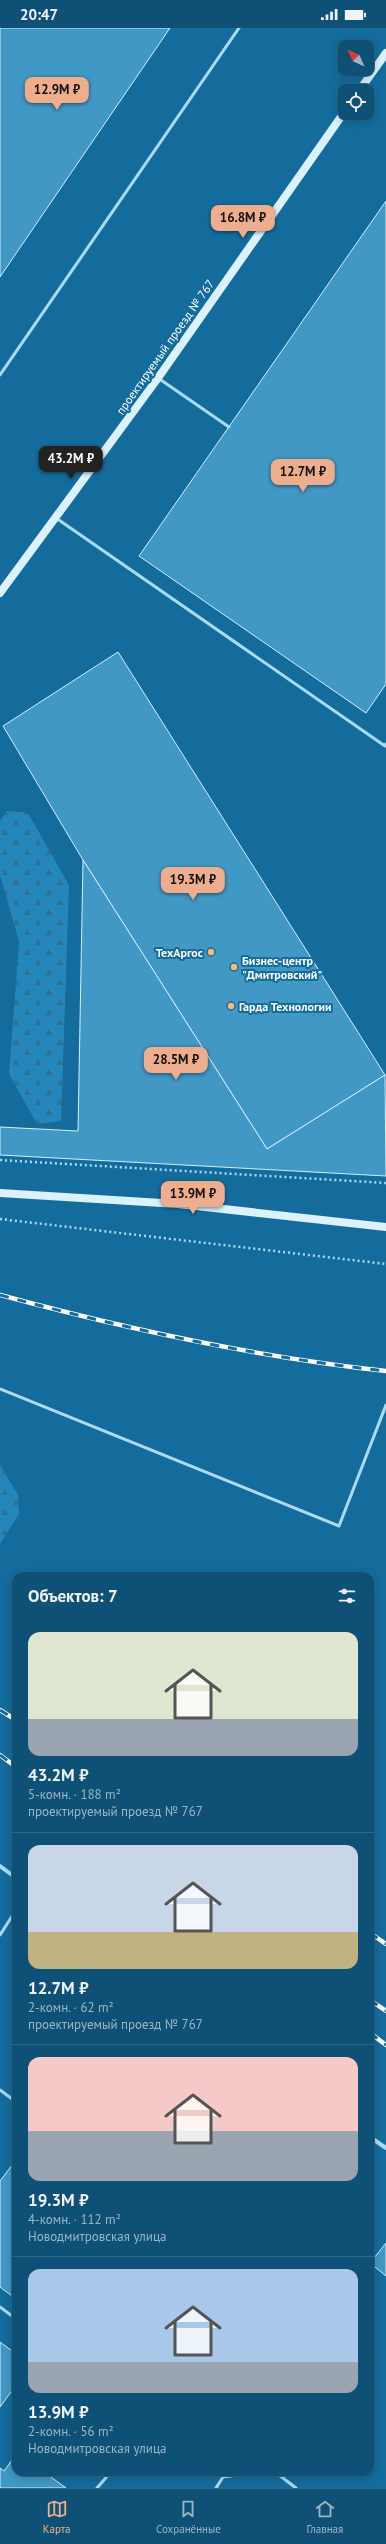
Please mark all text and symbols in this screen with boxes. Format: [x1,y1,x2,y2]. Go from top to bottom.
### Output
text: 20:47 [20,5,58,24]
north arrow [338,40,374,76]
map controls [338,40,374,120]
pin: 12.9M ₽ [20,77,94,111]
text: 12.9M ₽ [34,81,80,98]
button: locate [338,84,374,120]
pin: 16.8M ₽ [206,205,280,239]
text: 16.8M ₽ [220,209,266,226]
street label: проектируемый проезд № 767 [113,277,217,417]
pin: 43.2M ₽ [34,446,108,480]
text: 43.2M ₽ [48,450,94,467]
pin: 12.7M ₽ [266,459,340,493]
text: 12.7M ₽ [280,463,326,480]
pin: 19.3M ₽ [156,867,230,901]
text: 19.3M ₽ [170,871,216,888]
place label: ТехАргос [156,945,203,960]
marker: ТехАргос [206,947,216,957]
place label: Бизнес-центр "Дмитровский" [242,953,322,982]
marker: Бизнес-центр "Дмитровский" [229,962,239,972]
place label: Гарда Технологии [239,999,332,1014]
marker: Гарда Технологии [226,1001,236,1011]
pin: 28.5M ₽ [139,1047,213,1081]
text: 28.5M ₽ [153,1051,199,1068]
pin: 13.9M ₽ [156,1181,230,1215]
text: 13.9M ₽ [170,1185,216,1202]
text: Объектов: 7 [28,1585,118,1607]
icon: filters [336,1585,358,1607]
icon: home [157,1658,229,1730]
text: 43.2M ₽ [28,1764,89,1786]
text: 5-комн. · 188 m² [28,1786,121,1803]
text: проектируемый проезд № 767 [28,1803,203,1820]
icon: home [157,1871,229,1943]
text: 12.7M ₽ [28,1977,89,1999]
text: 2-комн. · 62 m² [28,1999,114,2016]
text: проектируемый проезд № 767 [28,2016,203,2033]
icon: home [157,2083,229,2155]
text: 19.3M ₽ [28,2189,89,2211]
text: 4-комн. · 112 m² [28,2211,121,2228]
text: Новодмитровская улица [28,2228,167,2245]
icon: home [157,2295,229,2367]
text: 13.9M ₽ [28,2401,89,2423]
text: 2-комн. · 56 m² [28,2423,114,2440]
text: Новодмитровская улица [28,2440,167,2457]
tab: Карта [43,2498,71,2536]
tab: Сохранённые [156,2498,221,2536]
tab: Главная [306,2498,343,2536]

